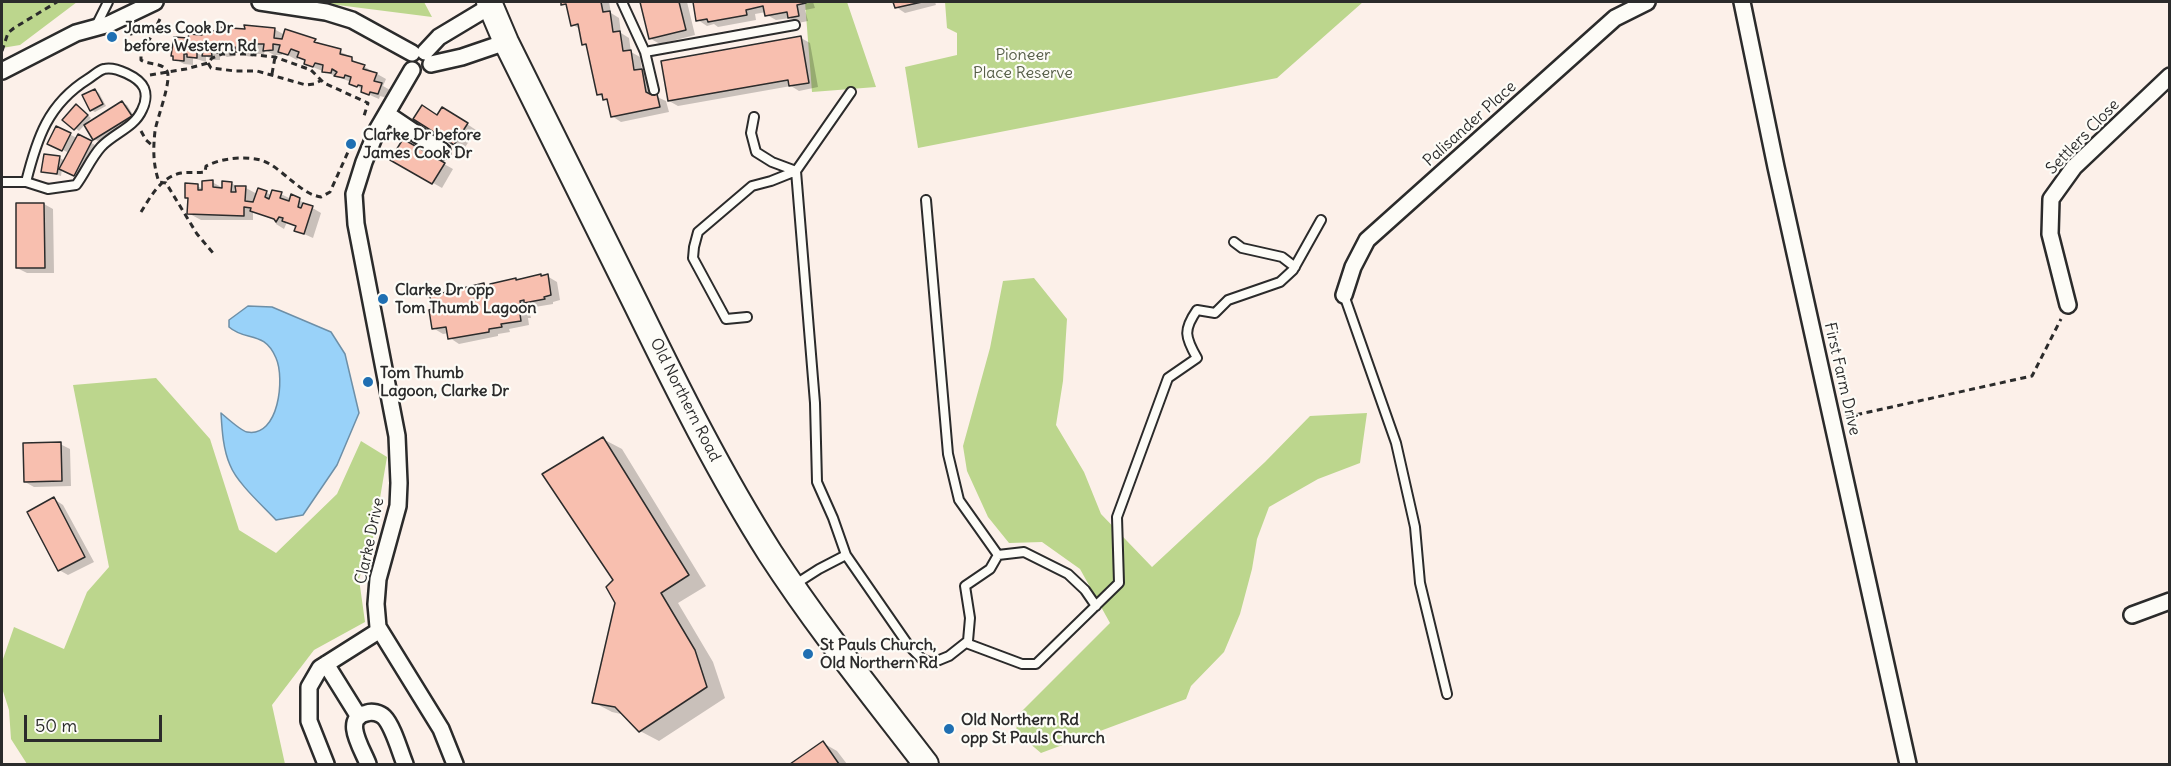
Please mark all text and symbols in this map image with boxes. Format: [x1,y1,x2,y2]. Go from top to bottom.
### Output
place label: James Cook Dr before Western Rd [124,18,257,56]
marker: James Cook Dr before Western Rd [105,30,119,44]
park label: Pioneer Place Reserve [973,45,1073,83]
street label: Palisander Place [1420,77,1520,171]
street label: Settlers Close [2042,95,2124,179]
place label: Clarke Dr before James Cook Dr [363,125,481,163]
marker: Clarke Dr before James Cook Dr [344,137,358,151]
place label: Clarke Dr opp Tom Thumb Lagoon [395,280,537,318]
marker: Clarke Dr opp Tom Thumb Lagoon [376,292,390,306]
street label: First Farm Drive [1820,321,1864,437]
street label: Old Northern Road [646,335,724,465]
place label: Tom Thumb Lagoon, Clarke Dr [380,363,509,401]
marker: Tom Thumb Lagoon, Clarke Dr [361,375,375,389]
street label: Clarke Drive [351,496,389,586]
place label: St Pauls Church, Old Northern Rd [820,635,938,673]
marker: St Pauls Church, Old Northern Rd [801,647,815,661]
scale bar [27,703,165,741]
place label: Old Northern Rd opp St Pauls Church [961,710,1105,748]
text: 50 m [35,714,77,737]
marker: Old Northern Rd opp St Pauls Church [942,722,956,736]

